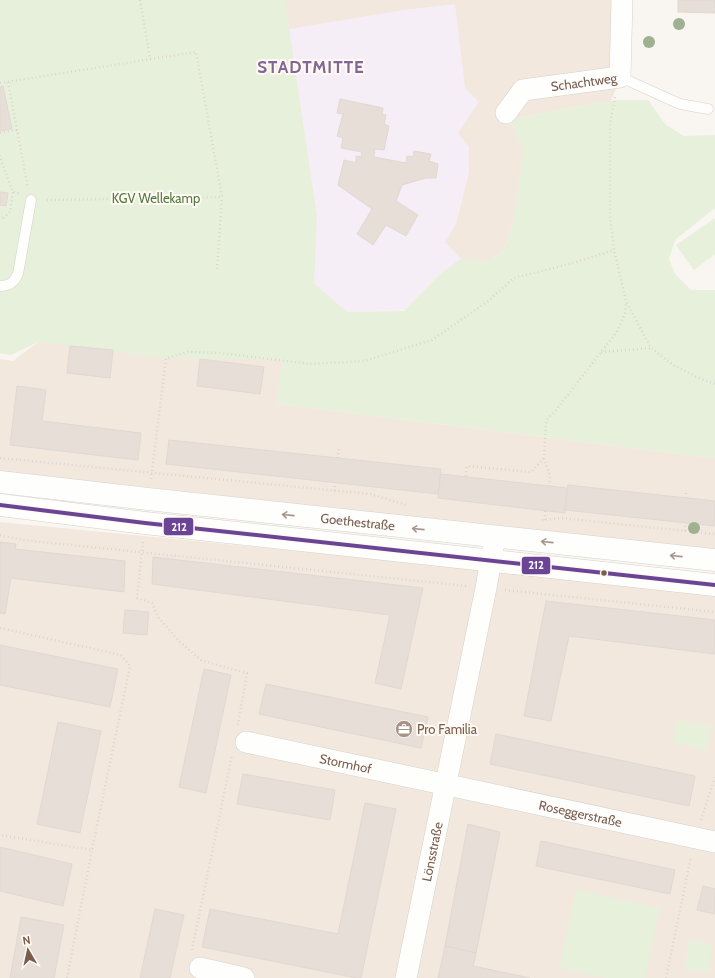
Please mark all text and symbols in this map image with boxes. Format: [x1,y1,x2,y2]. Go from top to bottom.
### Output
district label: STADTMITTE [257,57,365,77]
street label: Schachtweg [550,69,618,94]
park label: KGV Wellekamp [112,190,200,206]
street label: Goethestraße [320,510,396,534]
one-way arrow [282,511,295,518]
line badge: 212 [163,517,194,536]
text: 212 [171,520,187,534]
one-way arrow [412,525,425,532]
one-way arrow [541,539,554,546]
one-way arrow [670,552,683,560]
line badge: 212 [521,556,551,575]
text: 212 [528,558,544,572]
unlabelled marker [599,568,609,578]
office icon: Pro Familia [394,719,414,739]
place label: Pro Familia [417,721,478,737]
street label: Stormhof [318,750,374,777]
street label: Roseggerstraße [537,797,624,830]
street label: Lönsstraße [418,820,446,883]
north arrow [8,930,48,970]
text: N [21,933,31,948]

